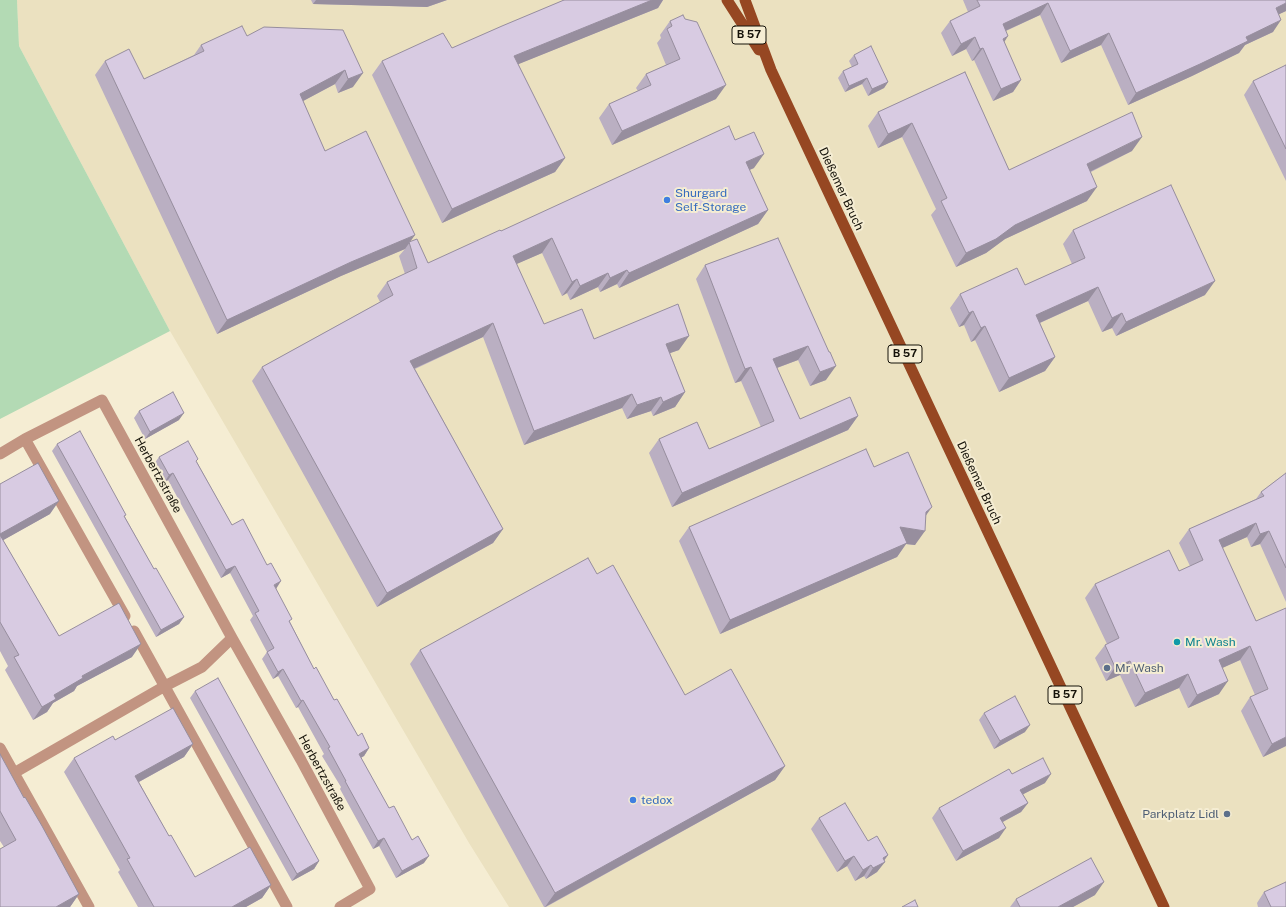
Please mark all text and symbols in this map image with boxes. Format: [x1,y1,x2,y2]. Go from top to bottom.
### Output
road number: B 57 [732,26,766,44]
street label: Dießemer Bruch [815,145,867,233]
place label: Shurgard Self-Storage [675,186,746,214]
marker: Shurgard Self-Storage [662,195,672,205]
road number: B 57 [888,345,922,363]
street label: Herbertzstraße [131,434,185,516]
street label: Dießemer Bruch [953,439,1005,527]
place label: Mr. Wash [1185,635,1236,649]
marker: Mr. Wash [1172,637,1182,647]
place label: Mr Wash [1115,661,1164,675]
marker: Mr Wash [1102,663,1112,673]
road number: B 57 [1048,686,1082,704]
street label: Herbertzstraße [295,732,349,814]
place label: tedox [641,793,673,807]
marker: tedox [628,795,638,805]
place label: Parkplatz Lidl [1142,807,1219,821]
marker: Parkplatz Lidl [1222,809,1232,819]

